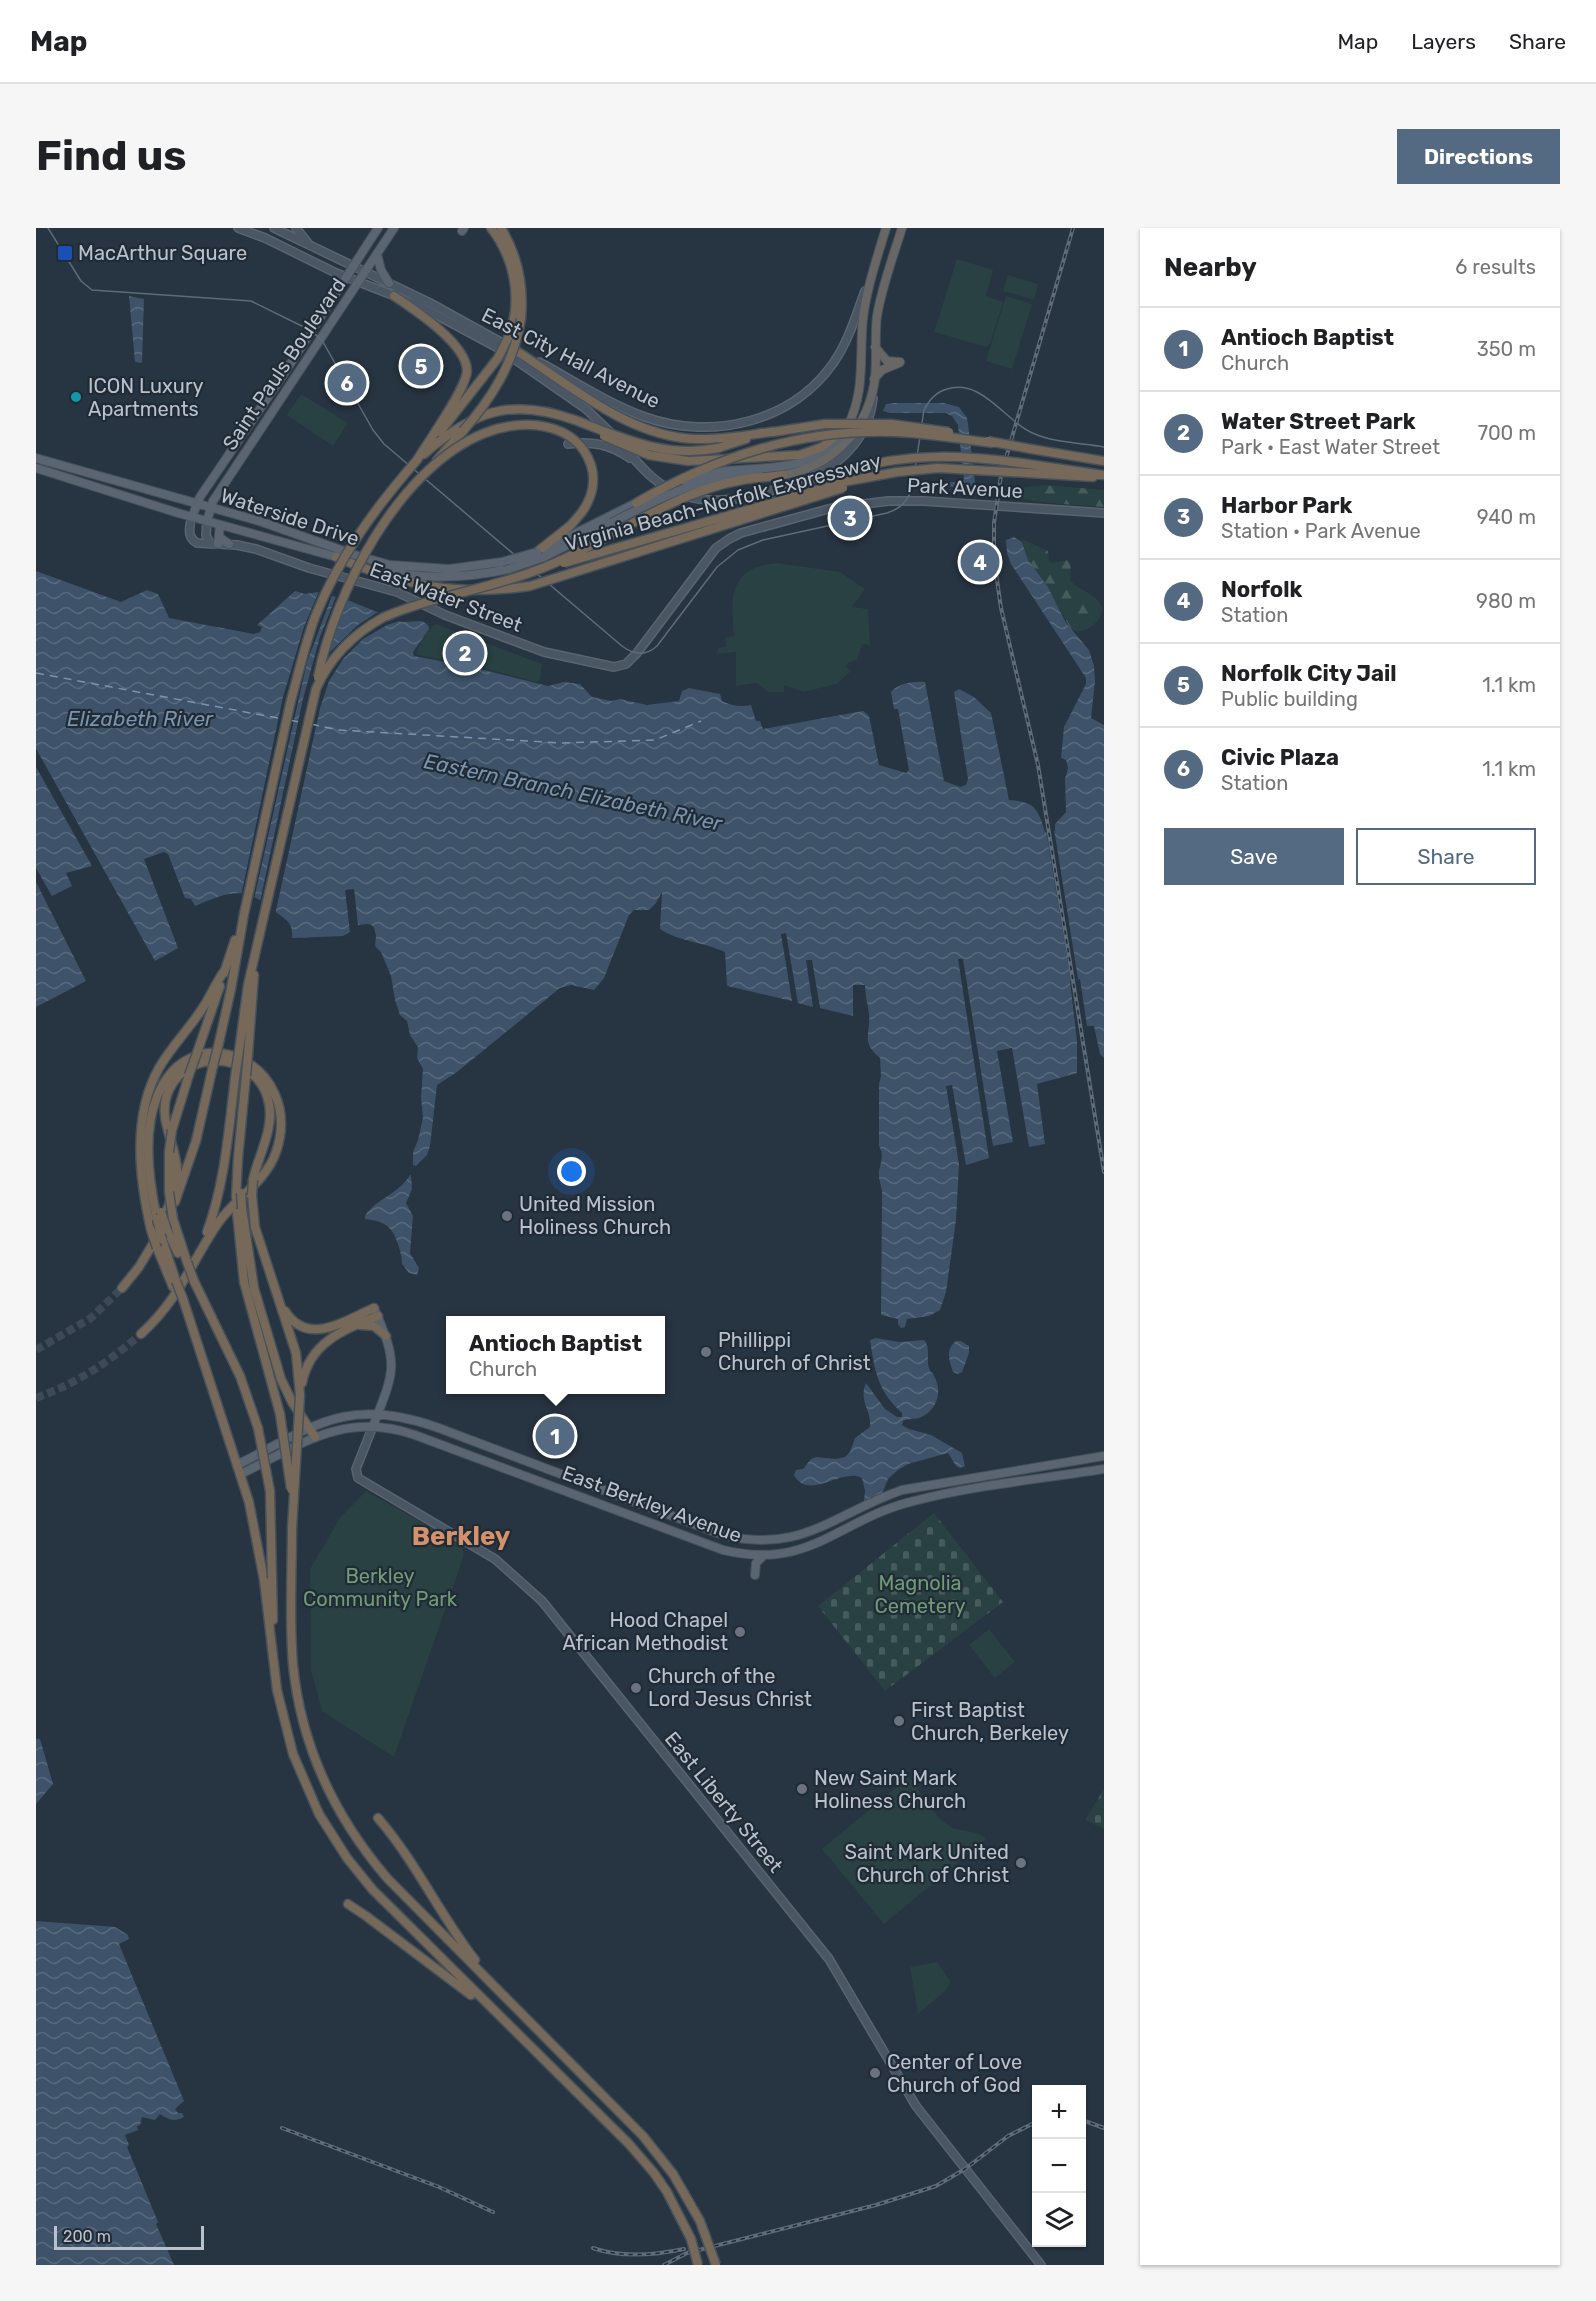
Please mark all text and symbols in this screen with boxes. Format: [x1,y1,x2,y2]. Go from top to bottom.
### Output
text: Map [30,25,87,58]
text: Map [1337,29,1378,54]
text: Layers [1411,29,1476,54]
text: Share [1509,29,1566,54]
button: Directions [1397,129,1560,184]
text: Find us [36,131,187,181]
place label: MacArthur Square [78,241,247,265]
marker: MacArthur Square [56,244,74,262]
text: Nearby [1164,252,1257,283]
text: 6 results [1455,255,1536,279]
street label: Saint Pauls Boulevard [217,273,351,455]
street label: East City Hall Avenue [478,303,664,413]
text: Antioch Baptist [1221,324,1394,351]
text: 1 [1179,337,1188,361]
text: 350 m [1477,337,1536,361]
pin: 5 [402,344,440,388]
text: Church [1221,351,1289,375]
pin: 6 [328,360,366,406]
place label: ICON Luxury Apartments [88,374,204,421]
marker: ICON Luxury Apartments [69,390,83,404]
text: Water Street Park [1221,408,1416,435]
text: 2 [1177,421,1190,445]
text: 700 m [1478,421,1536,445]
text: Park · East Water Street [1221,435,1440,459]
street label: Virginia Beach-Norfolk Expressway [562,448,884,556]
street label: Park Avenue [907,473,1023,503]
street label: Waterside Drive [218,483,362,551]
text: Harbor Park [1221,492,1352,519]
pin: 3 [830,496,870,540]
text: 3 [1177,505,1190,529]
text: 940 m [1477,505,1536,529]
text: Station · Park Avenue [1221,519,1421,543]
pin: 4 [960,540,1000,584]
street label: East Water Street [366,557,526,637]
text: Norfolk [1221,576,1302,603]
text: 4 [1177,589,1190,613]
text: 980 m [1476,589,1536,613]
text: Station [1221,603,1288,627]
pin: 2 [446,630,484,676]
text: Norfolk City Jail [1221,660,1397,687]
text: 5 [1177,673,1190,697]
text: 1.1 km [1482,673,1536,697]
text: Public building [1221,687,1358,711]
water label: Elizabeth River [67,706,214,731]
text: Civic Plaza [1221,744,1339,771]
water label: Eastern Branch Elizabeth River [422,748,725,836]
text: 6 [1177,757,1190,781]
text: 1.1 km [1482,757,1536,781]
text: Station [1221,771,1288,795]
button: Save [1164,828,1344,885]
button: Share [1356,828,1536,885]
your location [557,1157,586,1186]
place label: United Mission Holiness Church [519,1192,671,1239]
marker: United Mission Holiness Church [500,1209,514,1223]
popup [446,1316,665,1394]
place label: Phillippi Church of Christ [718,1328,871,1375]
text: Antioch Baptist [469,1330,642,1357]
marker: Phillippi Church of Christ [699,1345,713,1359]
text: Church [469,1357,537,1381]
pin: 1 [536,1414,574,1458]
street label: East Berkley Avenue [559,1460,745,1548]
district label: Berkley [412,1521,511,1552]
park label: Berkley Community Park [303,1564,458,1611]
park label: Magnolia Cemetery [874,1571,966,1618]
place label: Hood Chapel African Methodist [563,1608,728,1655]
marker: Hood Chapel African Methodist [733,1625,747,1639]
place label: Church of the Lord Jesus Christ [648,1664,812,1711]
marker: Church of the Lord Jesus Christ [629,1681,643,1695]
place label: First Baptist Church, Berkeley [911,1698,1069,1745]
marker: First Baptist Church, Berkeley [892,1714,906,1728]
street label: East Liberty Street [660,1727,788,1877]
place label: New Saint Mark Holiness Church [814,1766,966,1813]
marker: New Saint Mark Holiness Church [795,1782,809,1796]
place label: Saint Mark United Church of Christ [845,1840,1009,1887]
marker: Saint Mark United Church of Christ [1014,1856,1028,1870]
place label: Center of Love Church of God [887,2050,1022,2097]
marker: Center of Love Church of God [868,2066,882,2080]
map controls [1032,2085,1086,2247]
button: + [1032,2085,1086,2139]
button: − [1032,2139,1086,2193]
button: layers [1032,2193,1086,2247]
scale bar [54,2223,204,2250]
text: 200 m [63,2227,111,2246]

